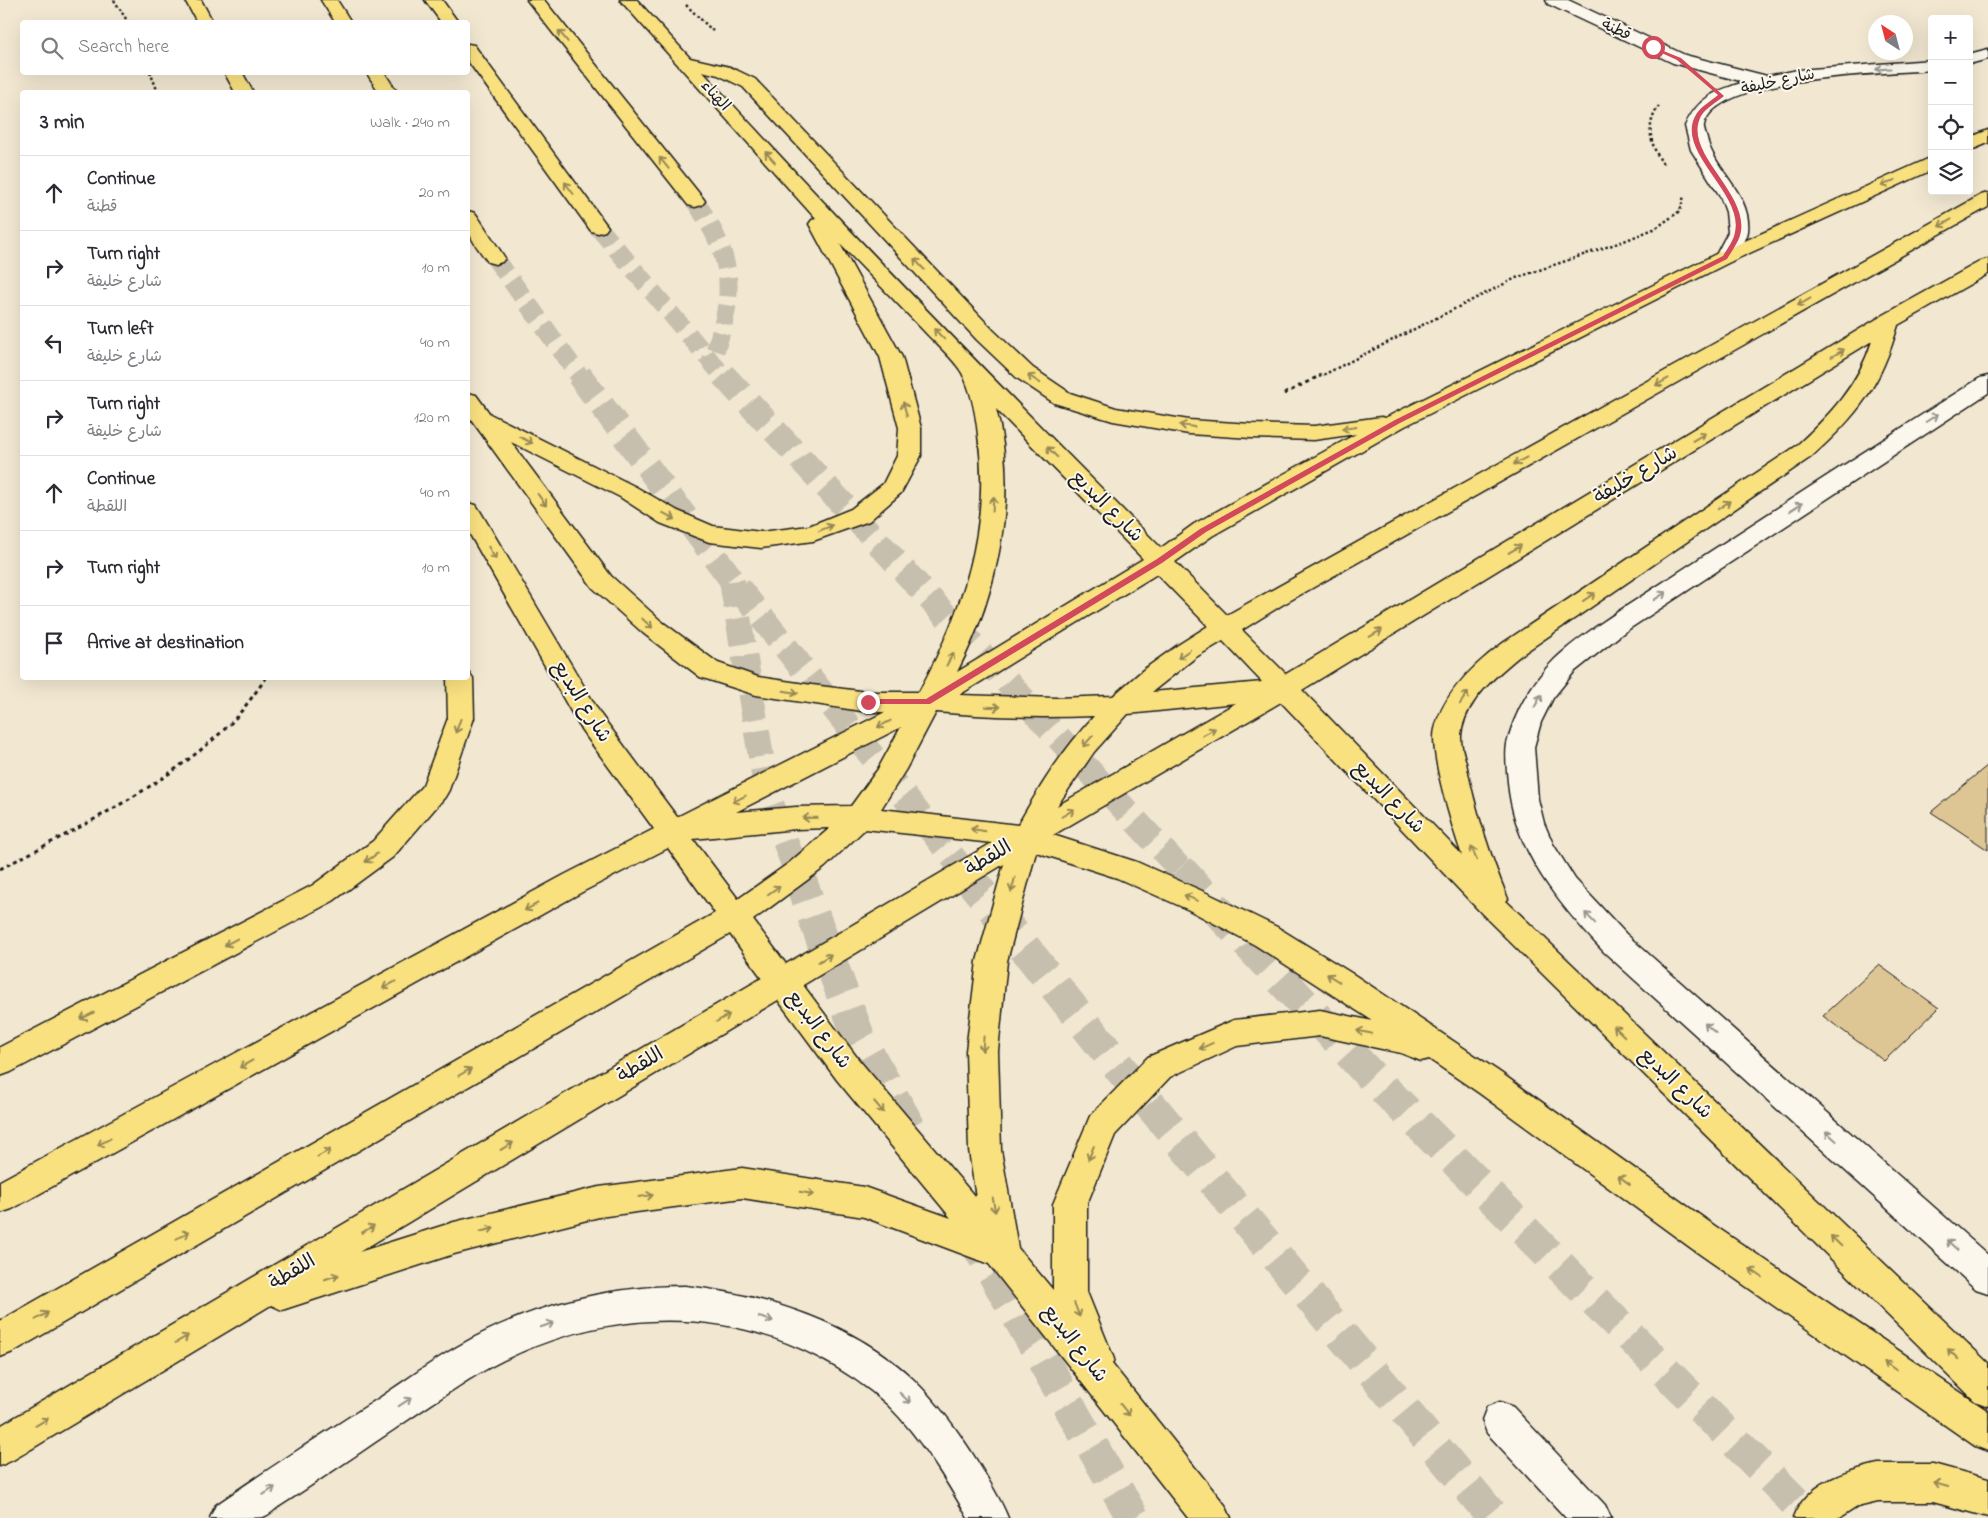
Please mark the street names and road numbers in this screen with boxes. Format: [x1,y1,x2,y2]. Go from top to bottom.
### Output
street label: قطنة [1597,13,1635,47]
street label: شارع خليفة [1739,62,1817,102]
street label: الهناء [694,75,736,117]
street label: شارع خليفة [1588,439,1684,513]
street label: شارع البديع [1063,464,1149,550]
street label: شارع البديع [544,655,618,749]
street label: شارع البديع [1345,755,1431,841]
street label: اللقطة [960,834,1018,884]
street label: شارع البديع [778,984,858,1076]
street label: اللقطة [612,1041,670,1091]
street label: شارع البديع [1632,1041,1718,1127]
street label: اللقطة [264,1248,322,1298]
street label: شارع البديع [1034,1299,1114,1389]

